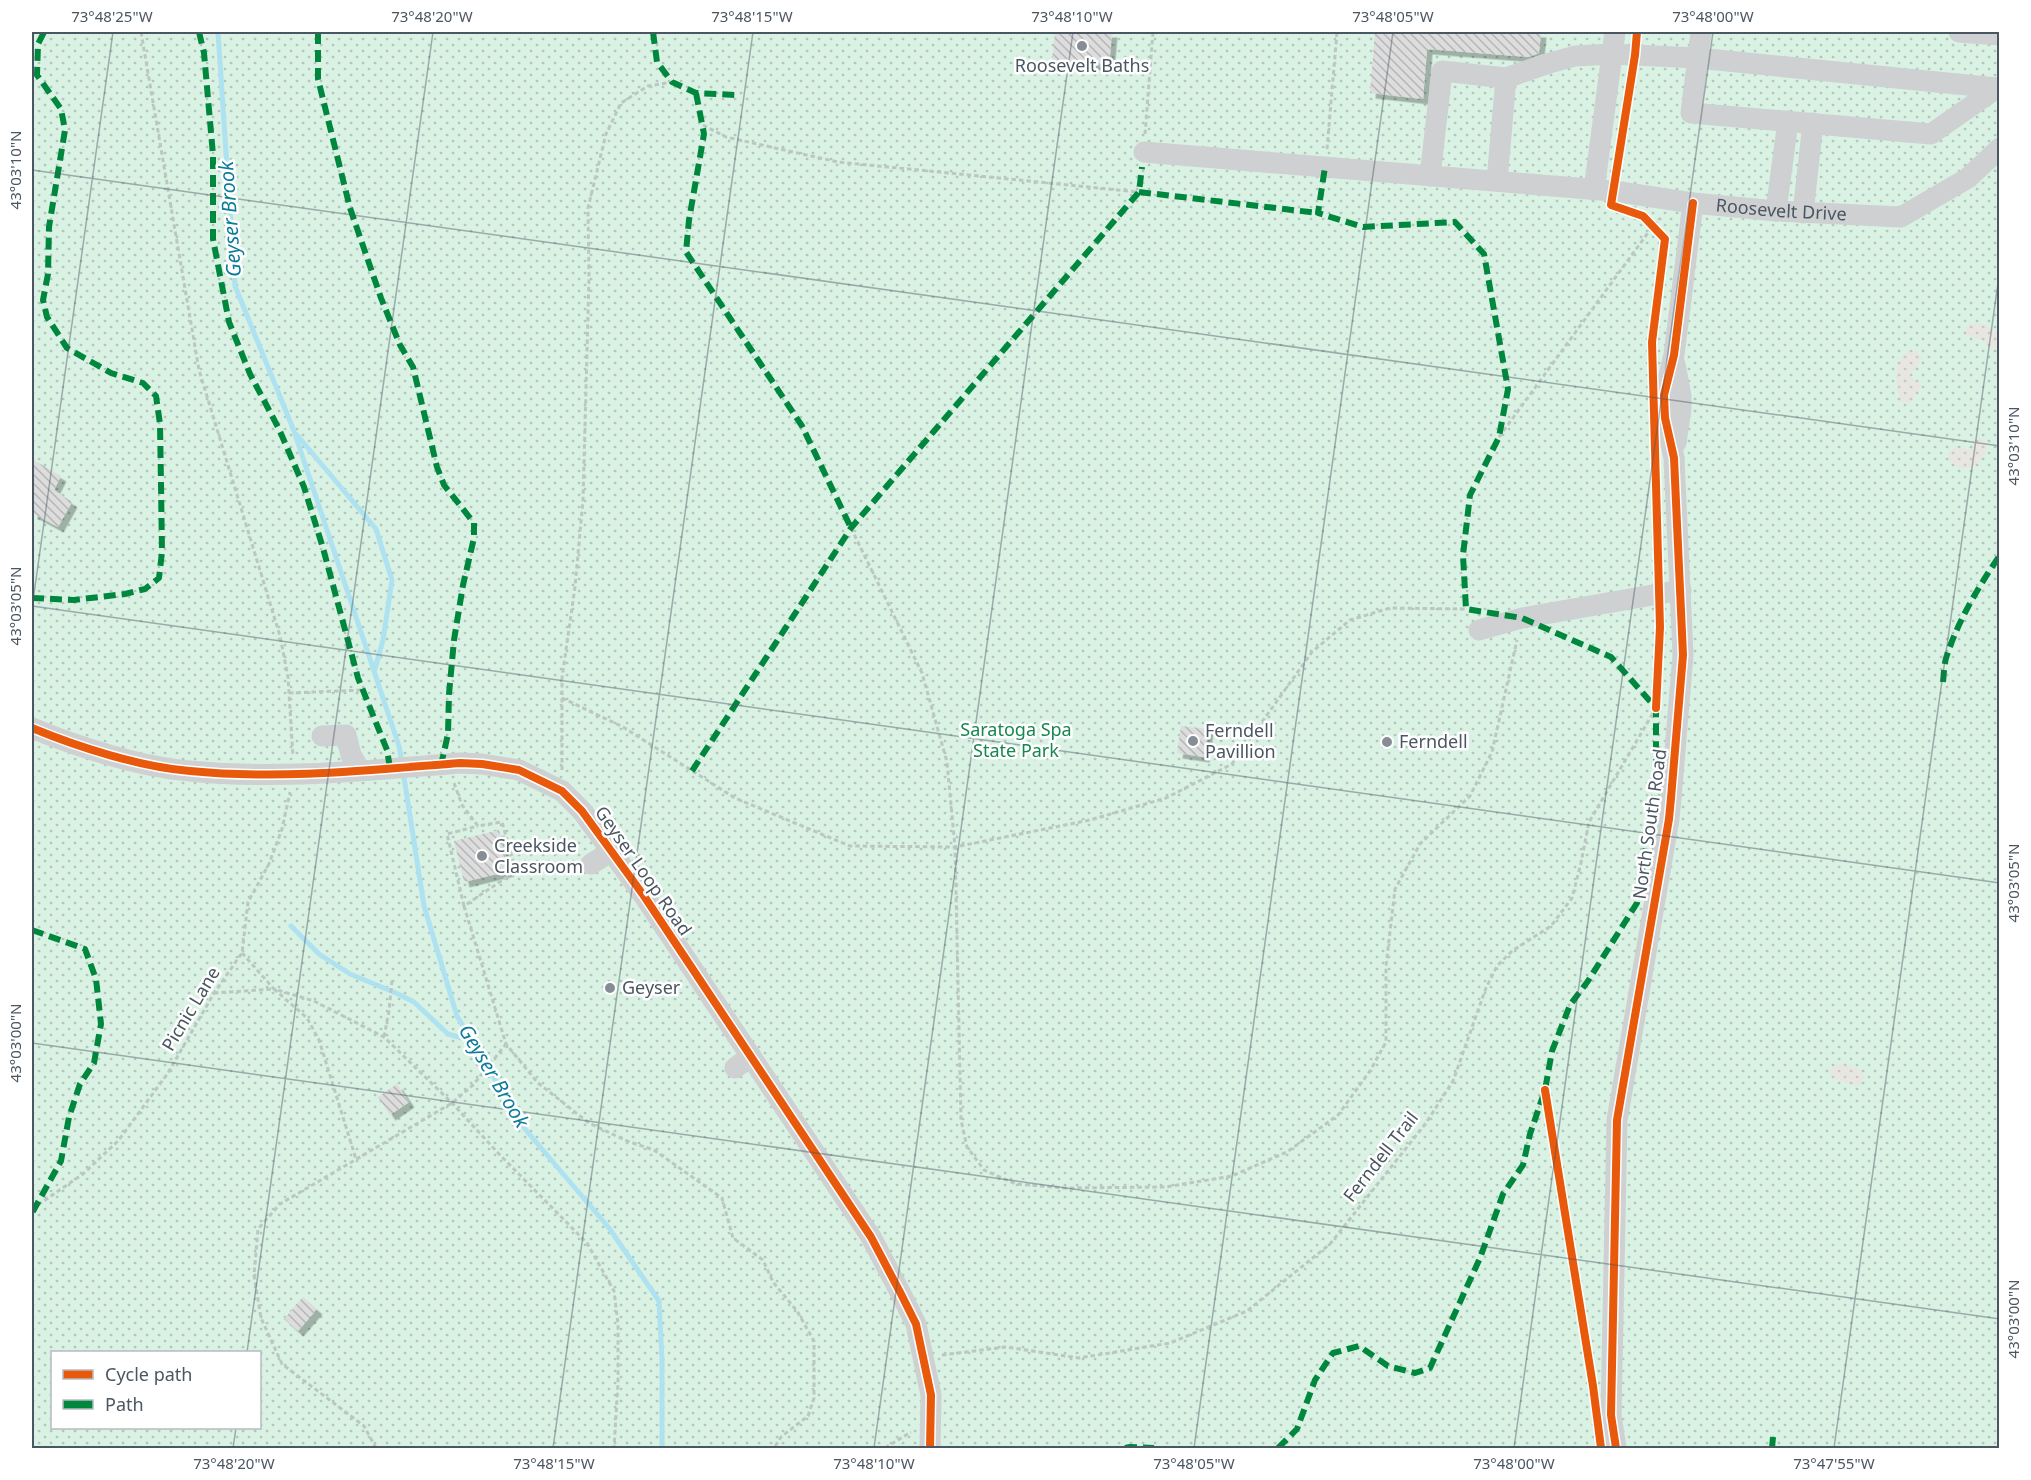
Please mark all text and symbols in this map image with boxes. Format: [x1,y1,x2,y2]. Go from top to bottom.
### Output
text: 73°48'25"W [71,6,153,26]
text: 73°48'20"W [391,6,473,26]
text: 73°48'15"W [711,6,793,26]
text: 73°48'10"W [1031,6,1113,26]
text: 73°48'05"W [1352,6,1434,26]
text: 73°48'00"W [1672,6,1754,26]
marker: Roosevelt Baths [1075,39,1089,53]
place label: Roosevelt Baths [1015,53,1149,77]
text: 43°03'10"N [5,131,25,209]
water label: Geyser Brook [212,159,247,278]
street label: Roosevelt Drive [1715,192,1847,225]
text: 43°03'10"N [2003,407,2023,485]
text: 43°03'05"N [5,567,25,645]
park label: Saratoga Spa State Park [960,717,1072,762]
place label: Ferndell Pavillion [1205,718,1276,763]
place label: Ferndell [1399,729,1468,753]
marker: Ferndell Pavillion [1186,734,1200,748]
marker: Ferndell [1380,735,1394,749]
street label: North South Road [1627,747,1671,901]
street label: Geyser Loop Road [590,801,698,940]
place label: Creekside Classroom [494,833,583,878]
text: 43°03'05"N [2003,844,2023,922]
marker: Creekside Classroom [475,849,489,863]
street label: Picnic Lane [156,962,225,1055]
place label: Geyser [622,975,681,999]
marker: Geyser [603,981,617,995]
text: 43°03'00"N [5,1004,25,1082]
water label: Geyser Brook [453,1019,536,1133]
street label: Ferndell Trail [1337,1106,1423,1207]
text: 43°03'00"N [2003,1280,2023,1358]
legend [51,1351,261,1429]
text: Cycle path [105,1362,192,1386]
text: Path [105,1392,144,1416]
text: 73°48'20"W [193,1453,275,1473]
text: 73°48'15"W [513,1453,595,1473]
text: 73°48'10"W [833,1453,915,1473]
text: 73°48'05"W [1153,1453,1235,1473]
text: 73°48'00"W [1473,1453,1555,1473]
text: 73°47'55"W [1793,1453,1875,1473]

